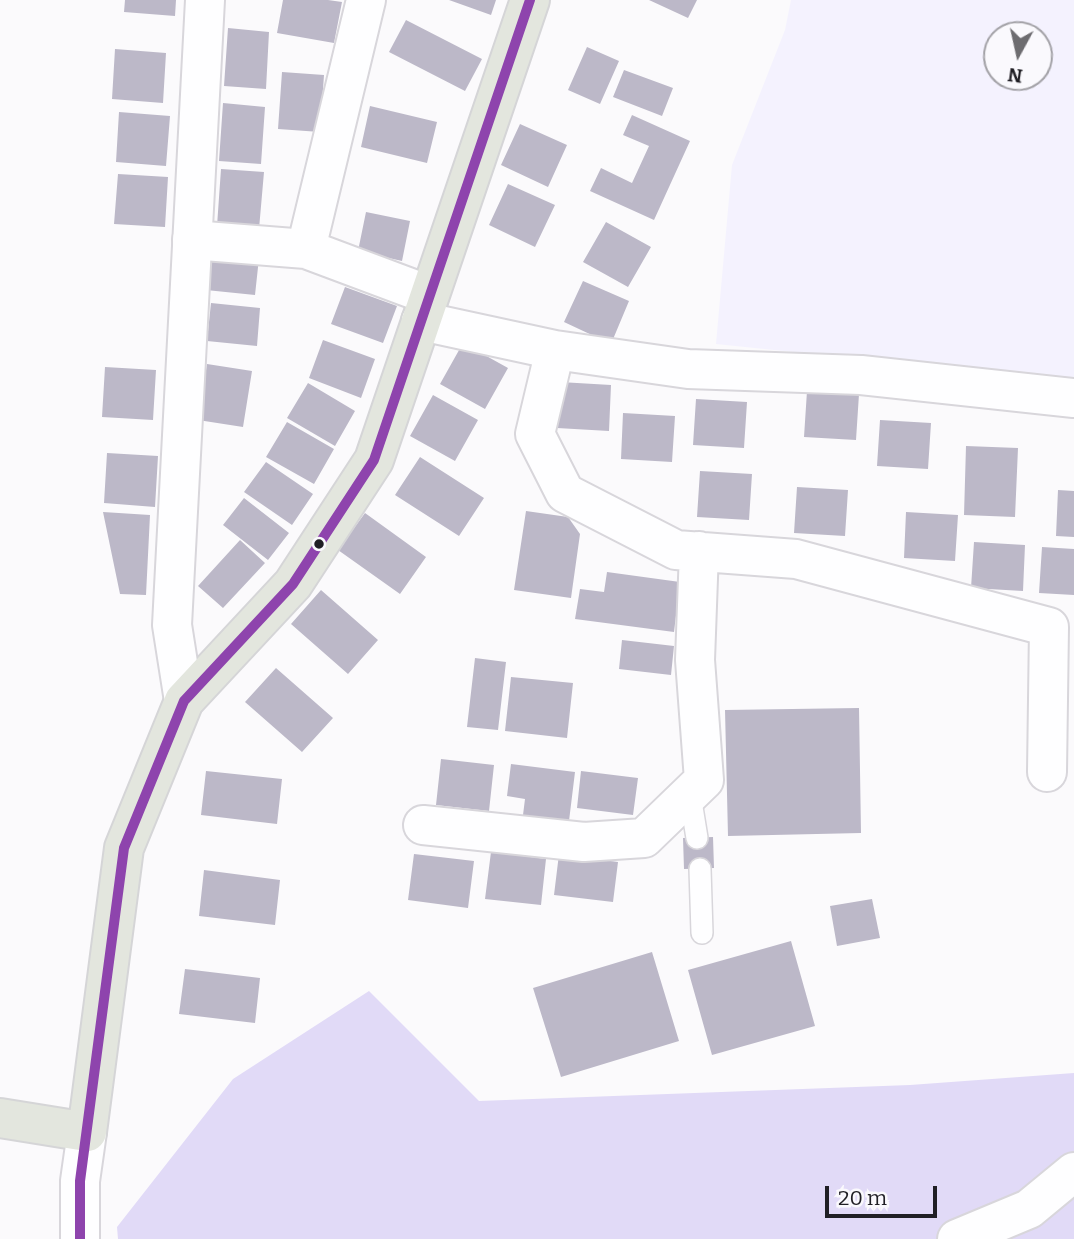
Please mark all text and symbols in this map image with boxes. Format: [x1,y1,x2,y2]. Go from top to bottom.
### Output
north arrow [983,21,1053,91]
text: N [1006,63,1024,88]
unlabelled marker [312,537,326,551]
scale bar [829,1172,941,1216]
text: 20 m [838,1185,887,1211]

